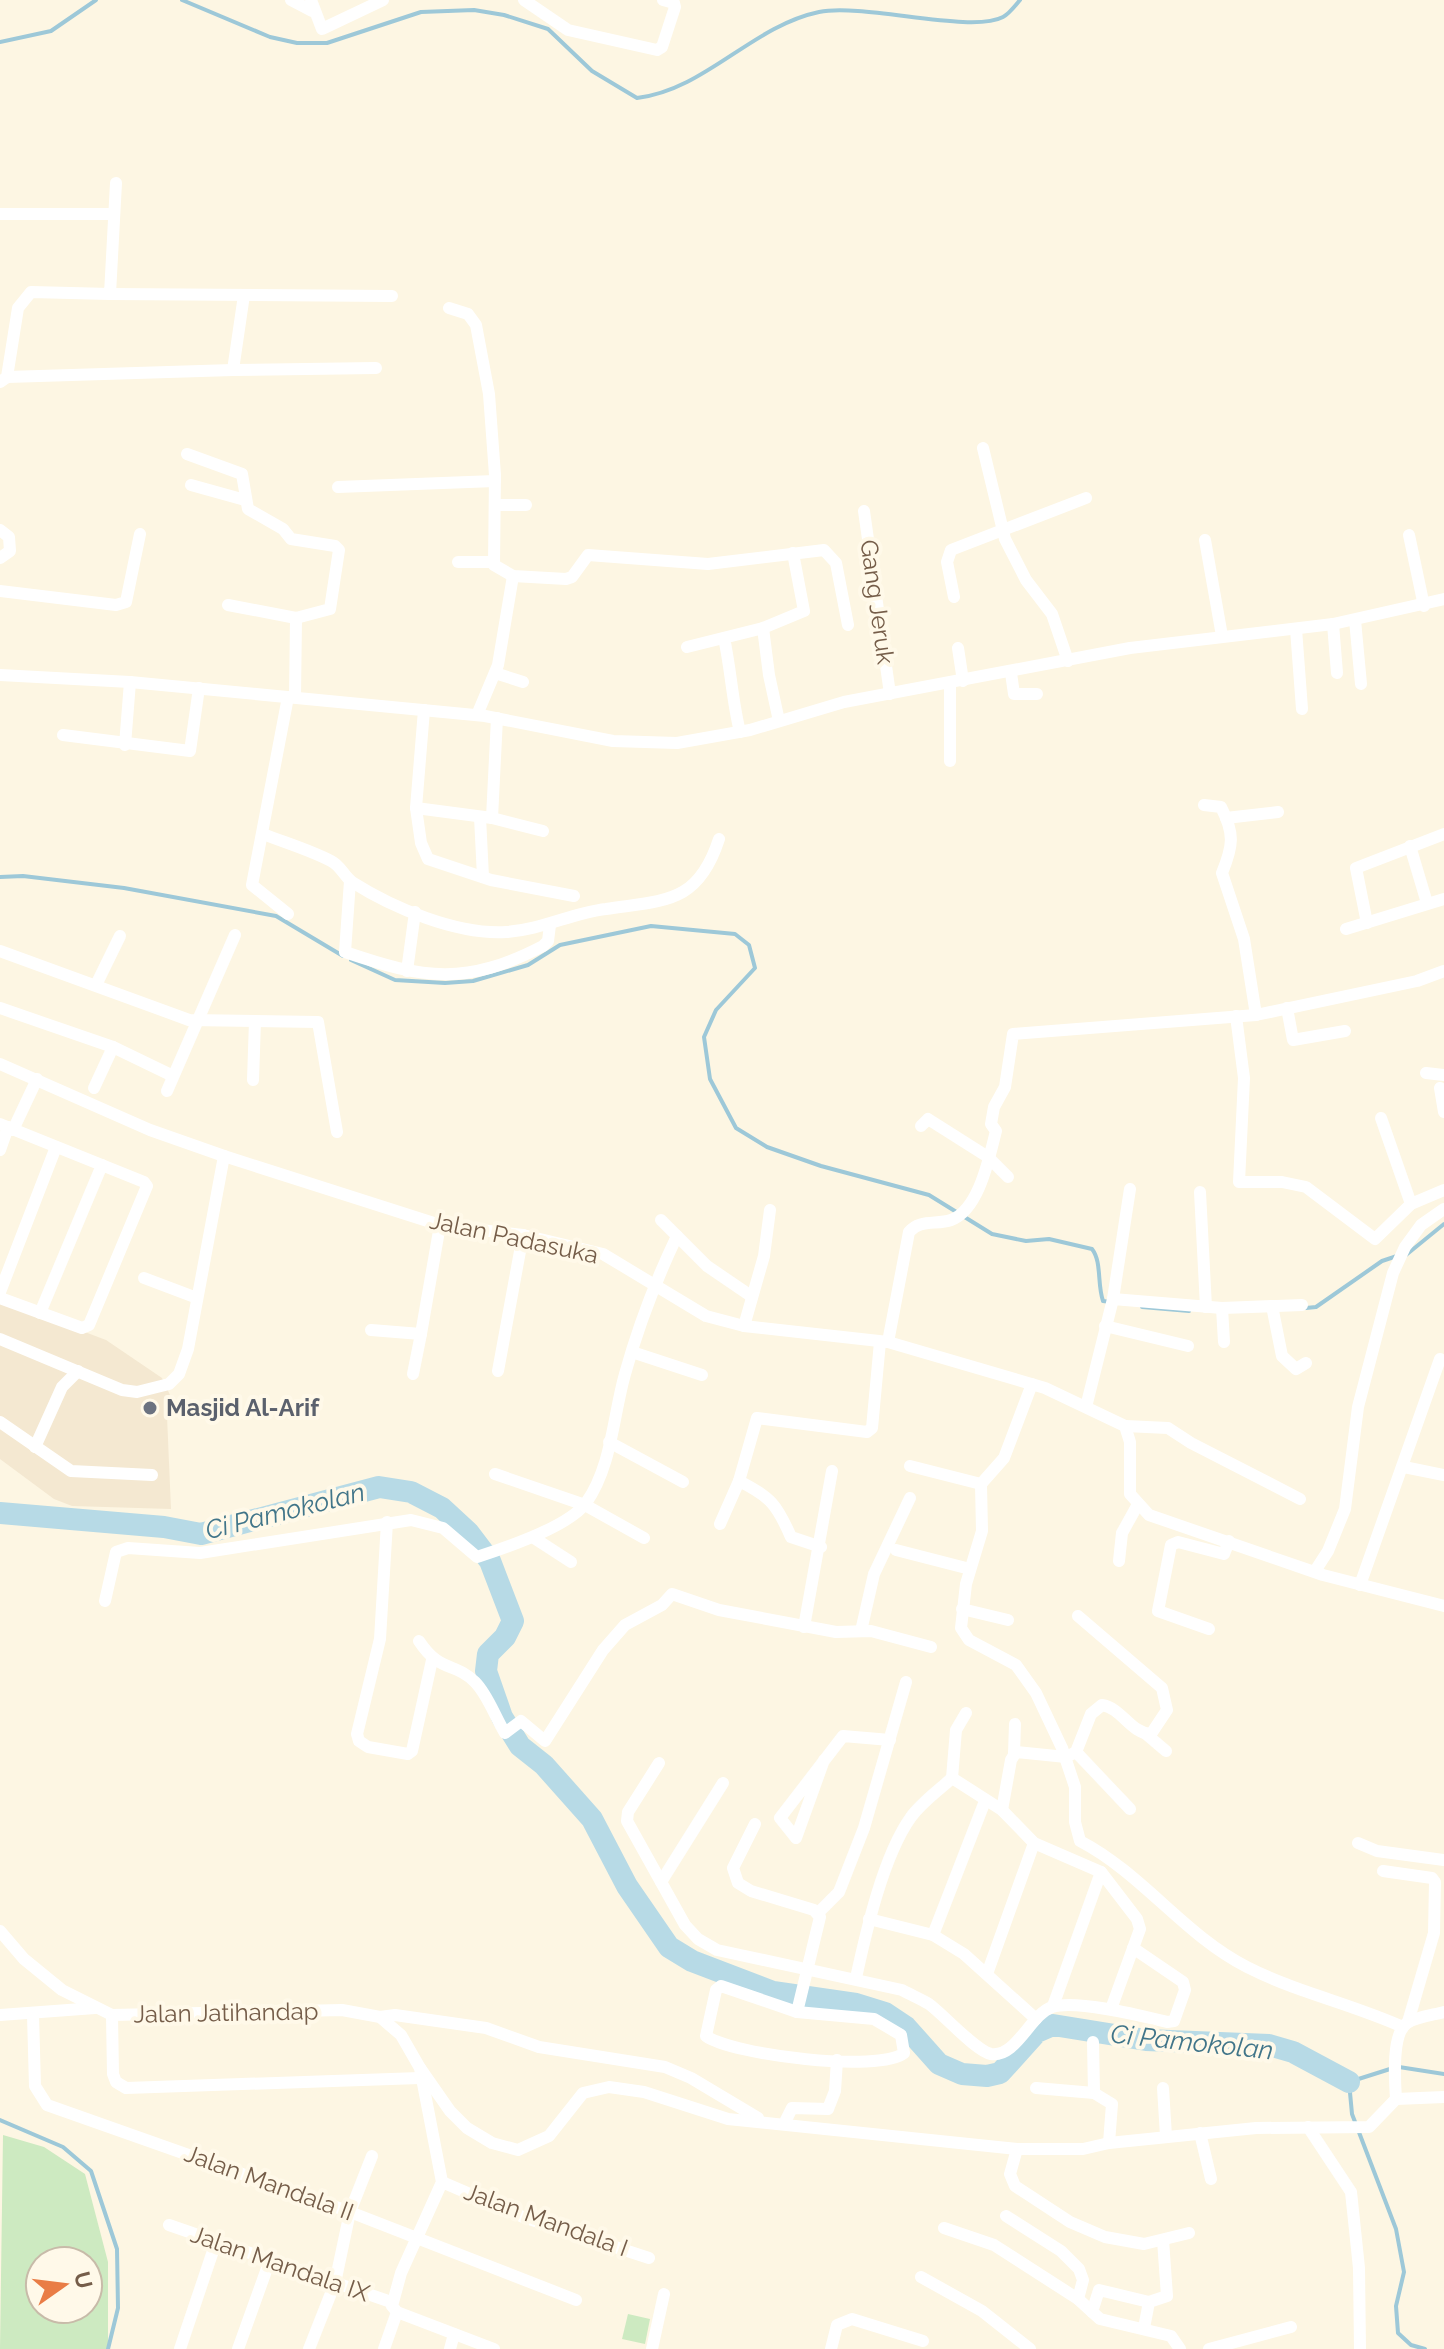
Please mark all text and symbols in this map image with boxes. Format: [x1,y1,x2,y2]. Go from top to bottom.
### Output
street label: Gang Jeruk [854,538,901,666]
street label: Jalan Padasuka [427,1205,601,1270]
place label: Masjid Al-Arif [166,1393,320,1422]
marker: Masjid Al-Arif [141,1399,159,1417]
water label: Ci Pamokolan [202,1477,368,1545]
street label: Jalan Jatihandap [133,1996,319,2029]
water label: Ci Pamokolan [1109,2019,1275,2065]
street label: Jalan Mandala II [181,2138,358,2227]
street label: Jalan Mandala I [460,2177,632,2263]
street label: Jalan Mandala IX [187,2219,374,2308]
north arrow [24,2245,104,2325]
text: U [69,2269,98,2291]

